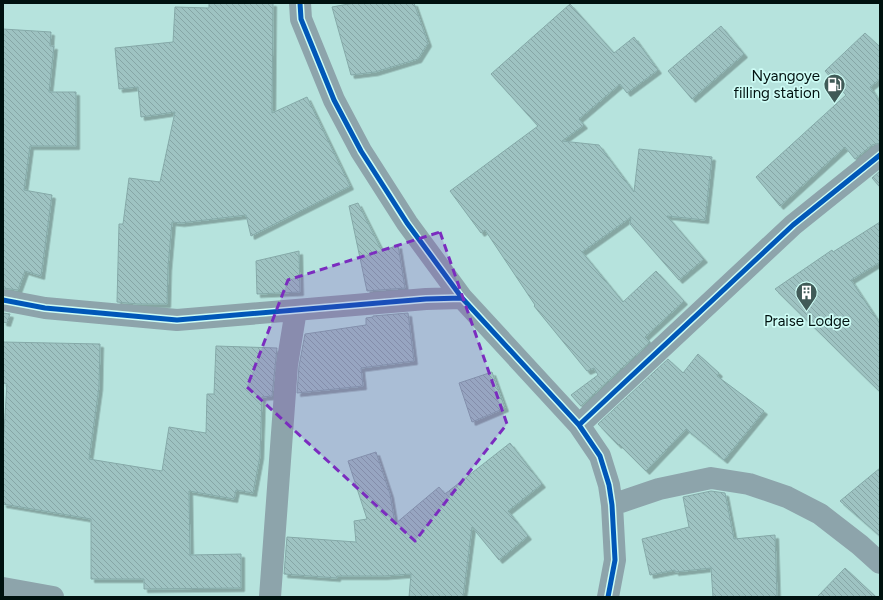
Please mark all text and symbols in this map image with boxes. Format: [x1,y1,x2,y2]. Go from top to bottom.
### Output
place label: Nyangoye filling station [734,67,820,102]
fuel station icon: Nyangoye filling station [822,72,848,105]
building icon: Praise Lodge [794,279,820,312]
place label: Praise Lodge [764,312,850,330]

